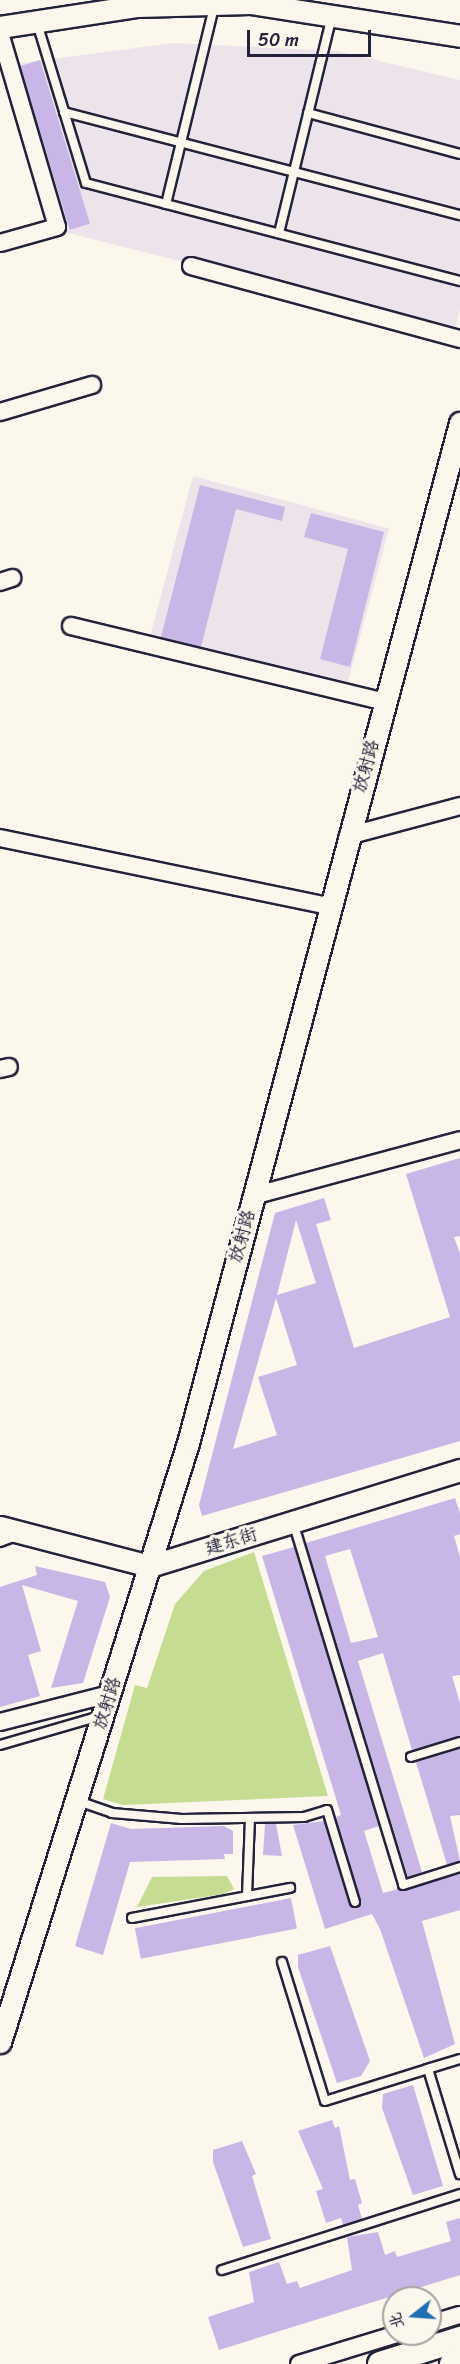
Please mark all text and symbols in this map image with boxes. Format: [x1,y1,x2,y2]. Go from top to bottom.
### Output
scale bar [250,18,374,56]
text: 50 m [258,24,299,56]
street label: 放射路 [349,737,383,795]
street label: 放射路 [225,1207,259,1265]
street label: 建东街 [202,1523,260,1559]
street label: 放射路 [89,1674,125,1732]
north arrow [382,2286,442,2346]
text: 北 [380,2309,412,2333]

